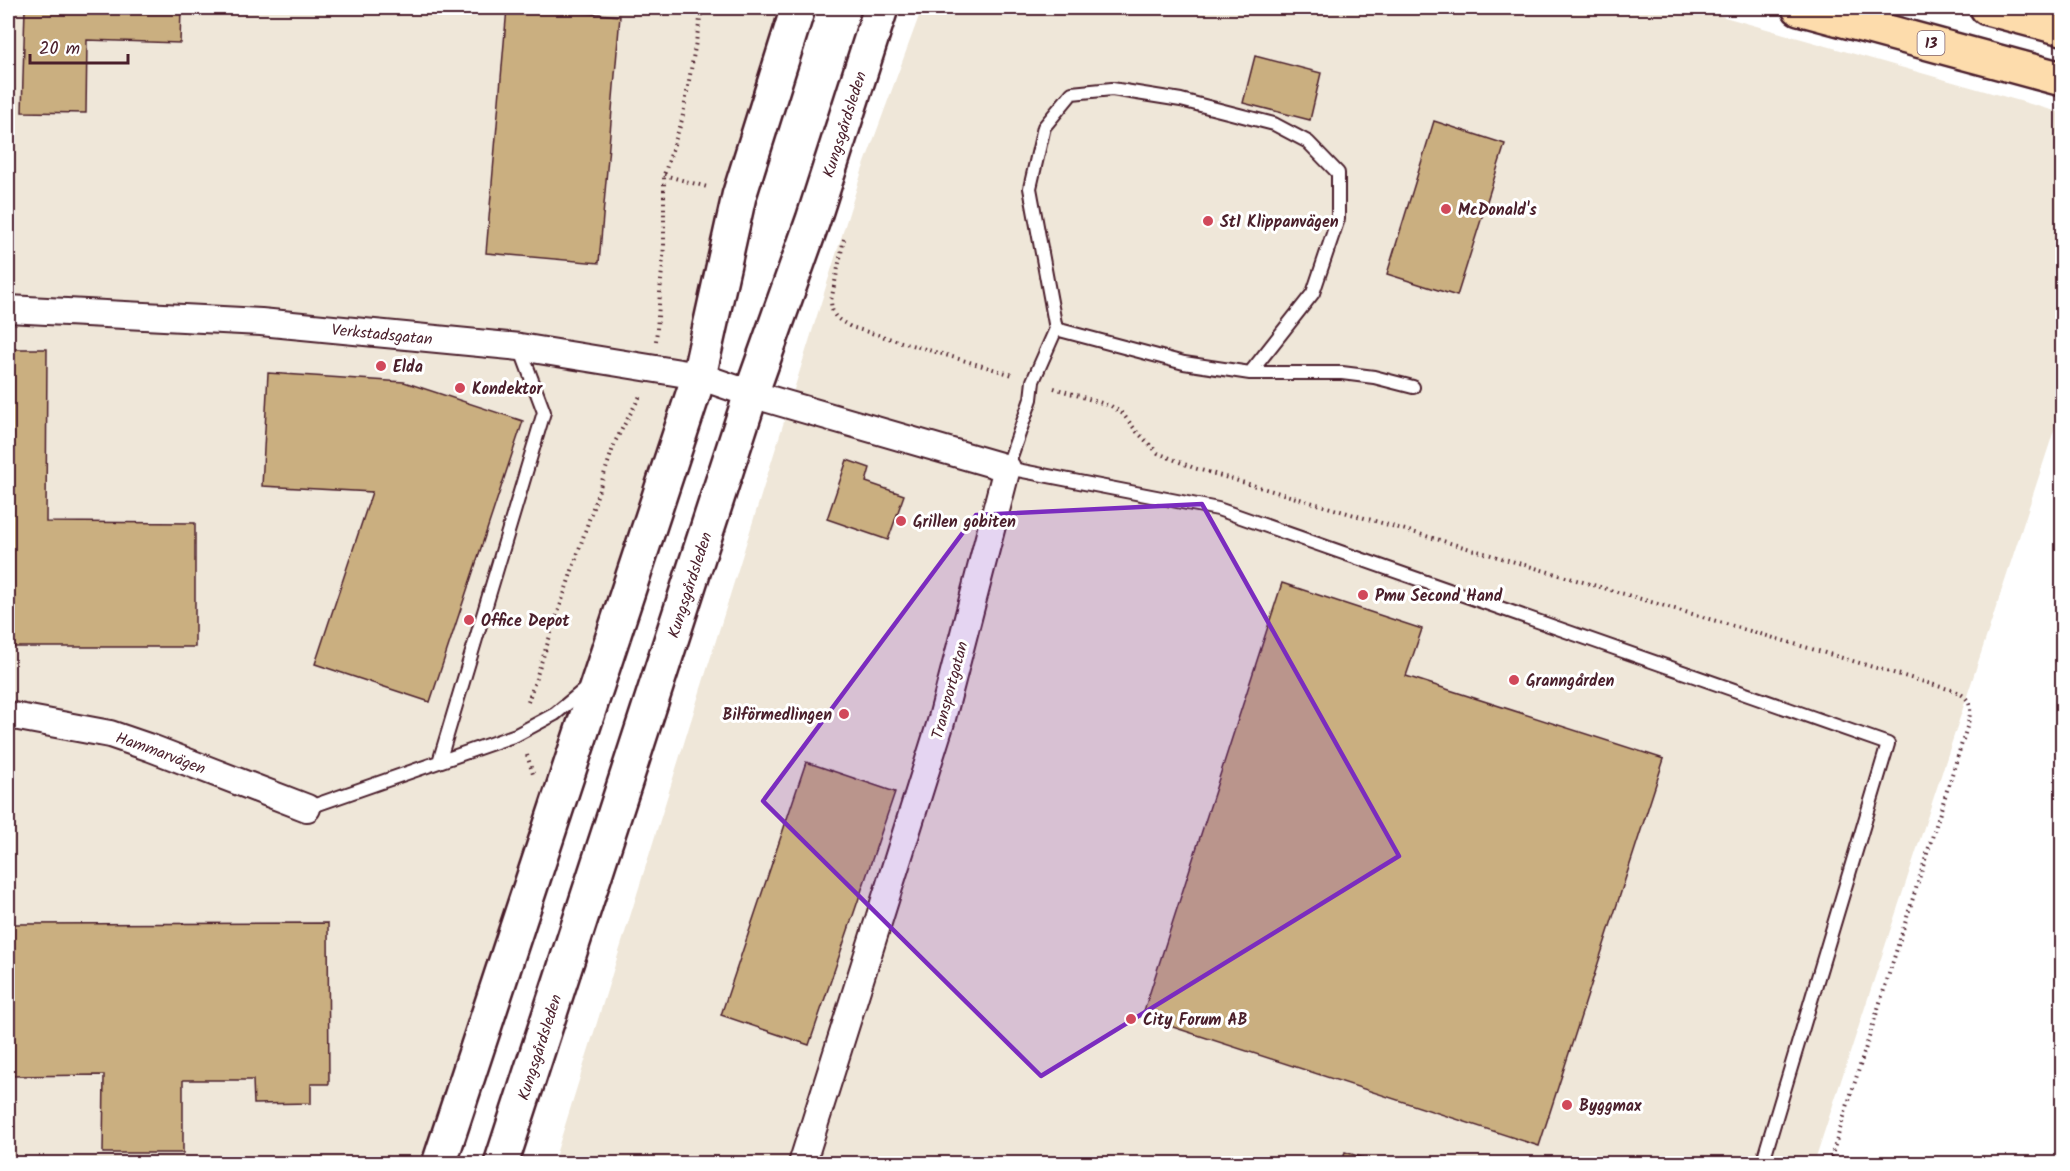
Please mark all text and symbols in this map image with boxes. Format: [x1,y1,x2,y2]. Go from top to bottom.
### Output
scale bar [30,27,128,65]
road number: 13 [1918,31,1944,55]
text: 20 m [39,35,80,64]
street label: Kungsgårdsleden [816,68,874,181]
place label: McDonald's [1458,198,1537,223]
marker: McDonald's [1439,202,1453,216]
place label: St1 Klippanvägen [1220,210,1339,235]
marker: St1 Klippanvägen [1201,214,1215,228]
street label: Verkstadsgatan [330,318,434,352]
place label: Elda [393,355,423,380]
marker: Elda [374,359,388,373]
place label: Kondektor [472,377,544,402]
marker: Kondektor [453,381,467,395]
place label: Grillen gobiten [913,510,1016,535]
marker: Grillen gobiten [894,514,908,528]
street label: Kungsgårdsleden [662,529,719,642]
place label: Pmu Second Hand [1375,584,1503,609]
marker: Pmu Second Hand [1356,588,1370,602]
place label: Office Depot [481,609,570,634]
marker: Office Depot [462,613,476,627]
street label: Transportgatan [925,639,976,742]
place label: Granngården [1526,669,1614,694]
marker: Granngården [1507,673,1521,687]
place label: Bilförmedlingen [722,703,832,728]
marker: Bilförmedlingen [837,707,851,721]
street label: Hammarvägen [112,726,209,782]
street label: Kungsgårdsleden [511,991,569,1104]
place label: City Forum AB [1143,1008,1248,1033]
marker: City Forum AB [1124,1012,1138,1026]
place label: Byggmax [1579,1094,1642,1119]
marker: Byggmax [1560,1098,1574,1112]

